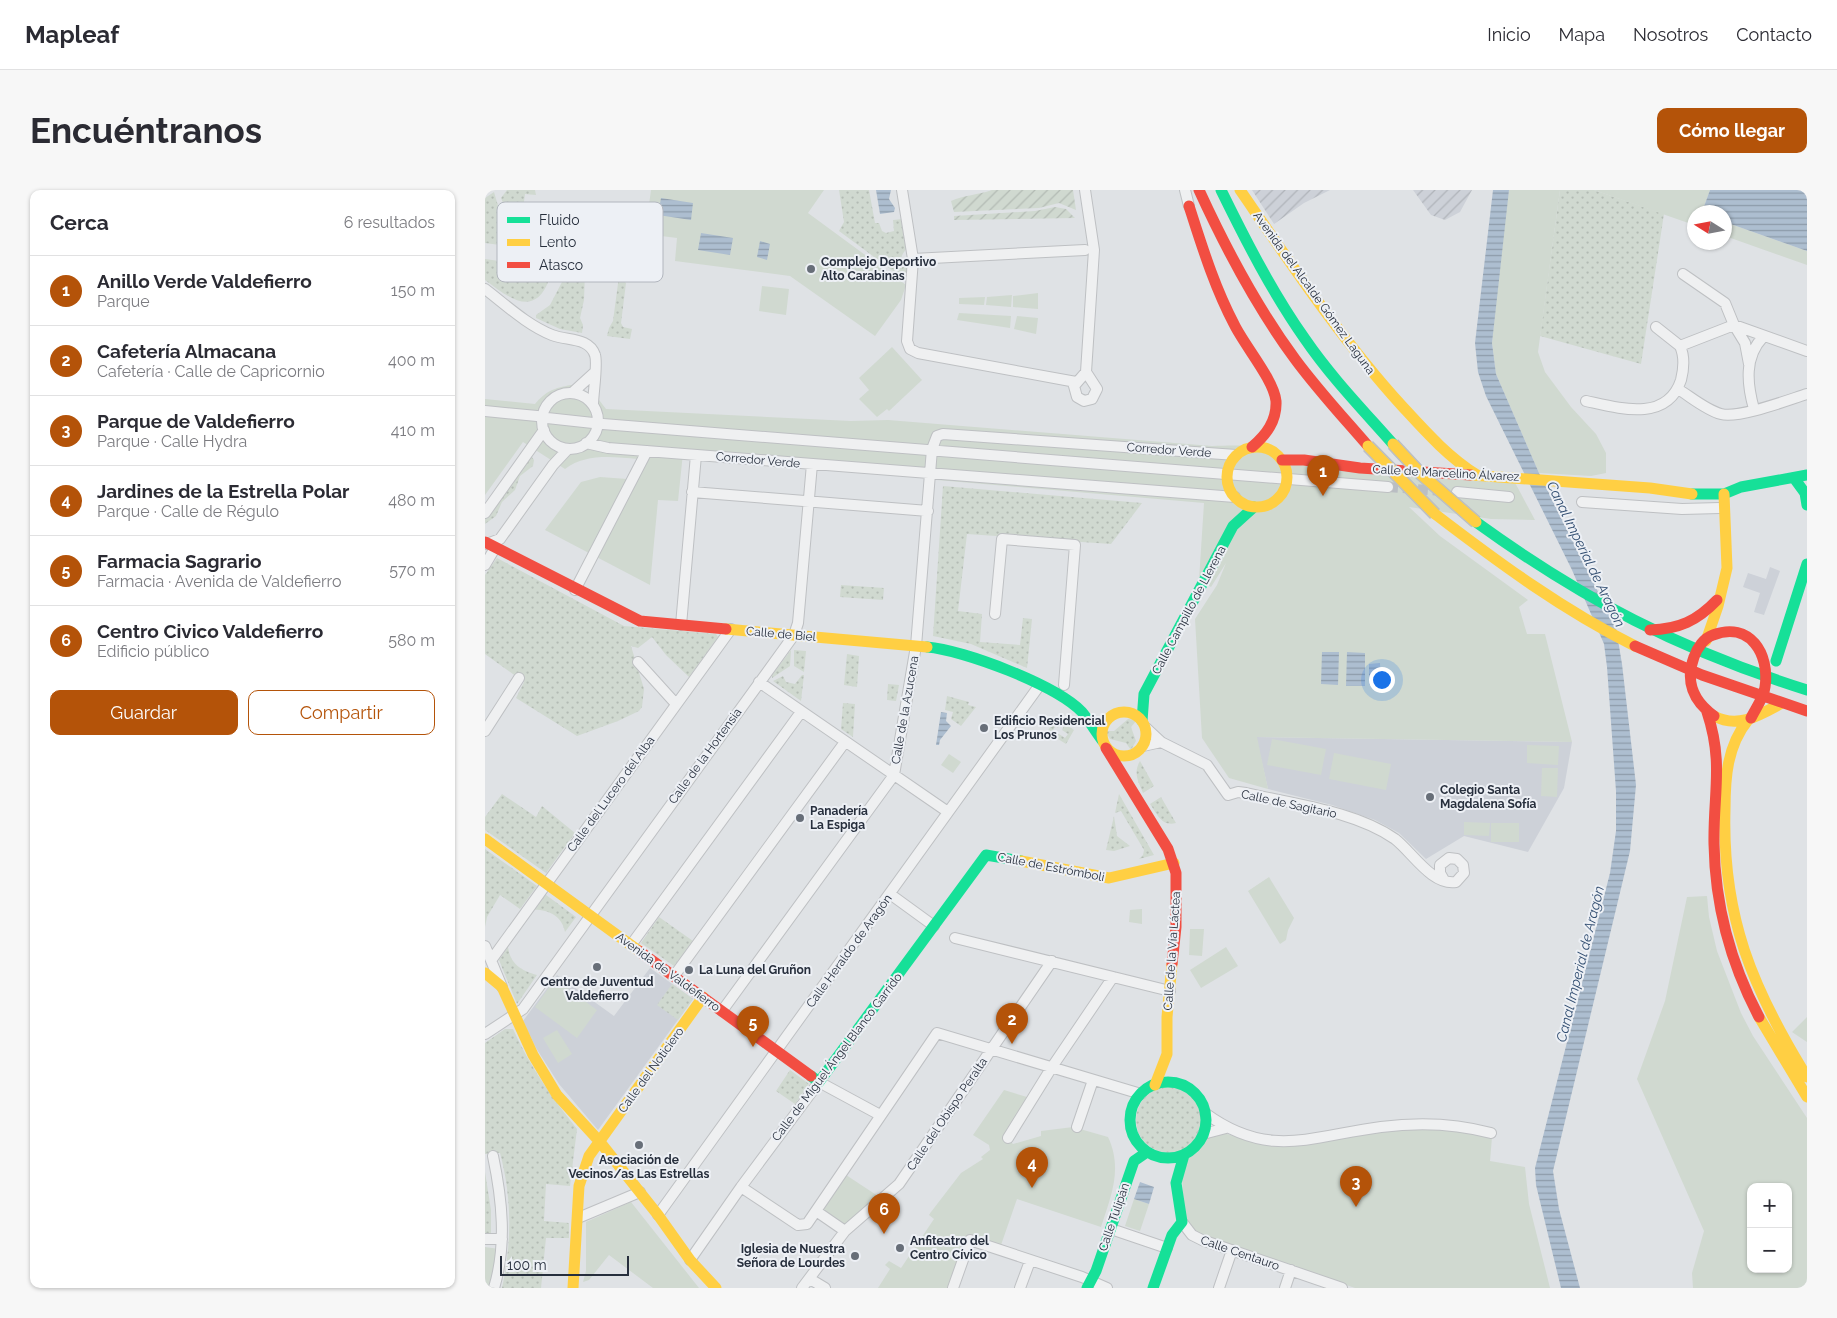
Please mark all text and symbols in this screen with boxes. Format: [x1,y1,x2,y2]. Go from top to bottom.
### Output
text: Mapleaf [25,20,119,49]
text: Inicio [1487,24,1531,45]
text: Mapa [1559,24,1605,45]
text: Nosotros [1633,24,1708,45]
text: Contacto [1736,24,1812,45]
button: Cómo llegar [1657,108,1807,153]
text: Encuéntranos [30,110,262,151]
legend [497,202,663,282]
north arrow [1687,205,1732,250]
street label: Avenida del Alcalde Gómez Laguna [1250,209,1378,377]
text: Cerca [50,210,109,235]
text: Fluido [539,212,579,228]
text: 6 resultados [344,213,435,232]
text: Lento [539,234,576,250]
place label: Complejo Deportivo Alto Carabinas [821,255,936,283]
text: Atasco [539,257,583,273]
marker: Complejo Deportivo Alto Carabinas [805,263,817,275]
text: Anillo Verde Valdefierro [97,270,312,292]
text: 1 [62,281,70,300]
text: 150 m [391,281,435,300]
text: Parque [97,292,150,311]
text: Cafetería Almacana [97,340,276,362]
text: 2 [61,351,71,370]
text: 400 m [388,351,435,370]
text: Cafetería · Calle de Capricornio [97,362,325,381]
text: Parque de Valdefierro [97,410,295,432]
text: 3 [62,421,70,440]
text: 410 m [391,421,435,440]
text: Parque · Calle Hydra [97,432,247,451]
street label: Corredor Verde [1126,440,1212,460]
street label: Corredor Verde [715,449,801,471]
pin: 1 [1307,455,1339,496]
street label: Calle de Marcelino Álvarez [1372,462,1520,484]
water label: Canal Imperial de Aragón [1544,478,1628,630]
text: Jardines de la Estrella Polar [97,480,349,502]
text: 4 [61,491,71,510]
text: 480 m [388,491,435,510]
text: Parque · Calle de Régulo [97,502,279,521]
street label: Calle Campillo de Llerena [1149,543,1229,677]
text: Farmacia Sagrario [97,550,261,572]
text: 5 [62,561,70,580]
text: 570 m [389,561,435,580]
text: Farmacia · Avenida de Valdefierro [97,572,342,591]
text: Centro Civico Valdefierro [97,620,323,642]
street label: Calle de Biel [746,624,817,644]
text: 6 [61,631,71,650]
text: 580 m [388,631,435,650]
text: Edificio público [97,642,209,661]
street label: Calle de la Azucena [889,655,921,765]
your location [1369,667,1395,693]
button: Guardar [50,690,238,735]
button: Compartir [248,690,435,735]
street label: Calle de la Hortensia [666,705,744,807]
place label: Edificio Residencial Los Prunos [994,714,1106,742]
marker: Edificio Residencial Los Prunos [978,722,990,734]
street label: Calle del Lucero del Alba [564,734,658,854]
place label: Colegio Santa Magdalena Sofía [1440,783,1537,811]
street label: Calle de Sagitario [1240,787,1338,821]
marker: Colegio Santa Magdalena Sofía [1424,791,1436,803]
place label: Panadería La Espiga [810,804,868,832]
marker: Panadería La Espiga [794,812,806,824]
street label: Calle de Estrómboli [996,850,1106,884]
water label: Canal Imperial de Aragón [1553,884,1607,1044]
street label: Calle de la Vía Láctea [1161,891,1183,1011]
street label: Calle Heraldo de Aragón [803,892,895,1010]
street label: Avenida de Valdefierro [613,930,723,1014]
marker: Centro de Juventud Valdefierro [591,961,603,973]
place label: La Luna del Gruñon [699,963,811,977]
marker: La Luna del Gruñon [683,964,695,976]
street label: Calle de Miguel Ángel Blanco Garrido [769,970,905,1144]
place label: Centro de Juventud Valdefierro [540,975,654,1003]
pin: 2 [996,1003,1028,1044]
pin: 5 [737,1006,769,1047]
street label: Calle del Noticiero [615,1025,687,1115]
street label: Calle del Obispo Peralta [904,1055,990,1173]
marker: Asociación de Vecinos/as Las Estrellas [633,1139,645,1151]
pin: 4 [1016,1147,1048,1188]
place label: Asociación de Vecinos/as Las Estrellas [569,1153,710,1181]
pin: 3 [1340,1166,1372,1207]
street label: Calle Tulipán [1096,1181,1132,1253]
map controls [1747,1183,1792,1273]
button: + [1747,1183,1792,1228]
pin: 6 [868,1193,900,1234]
button: − [1747,1228,1792,1273]
street label: Calle Centauro [1199,1233,1281,1273]
place label: Anfiteatro del Centro Cívico [910,1234,989,1262]
place label: Iglesia de Nuestra Señora de Lourdes [737,1242,845,1270]
marker: Anfiteatro del Centro Cívico [894,1242,906,1254]
marker: Iglesia de Nuestra Señora de Lourdes [849,1250,861,1262]
scale bar [500,1253,629,1276]
text: 100 m [507,1257,547,1273]

